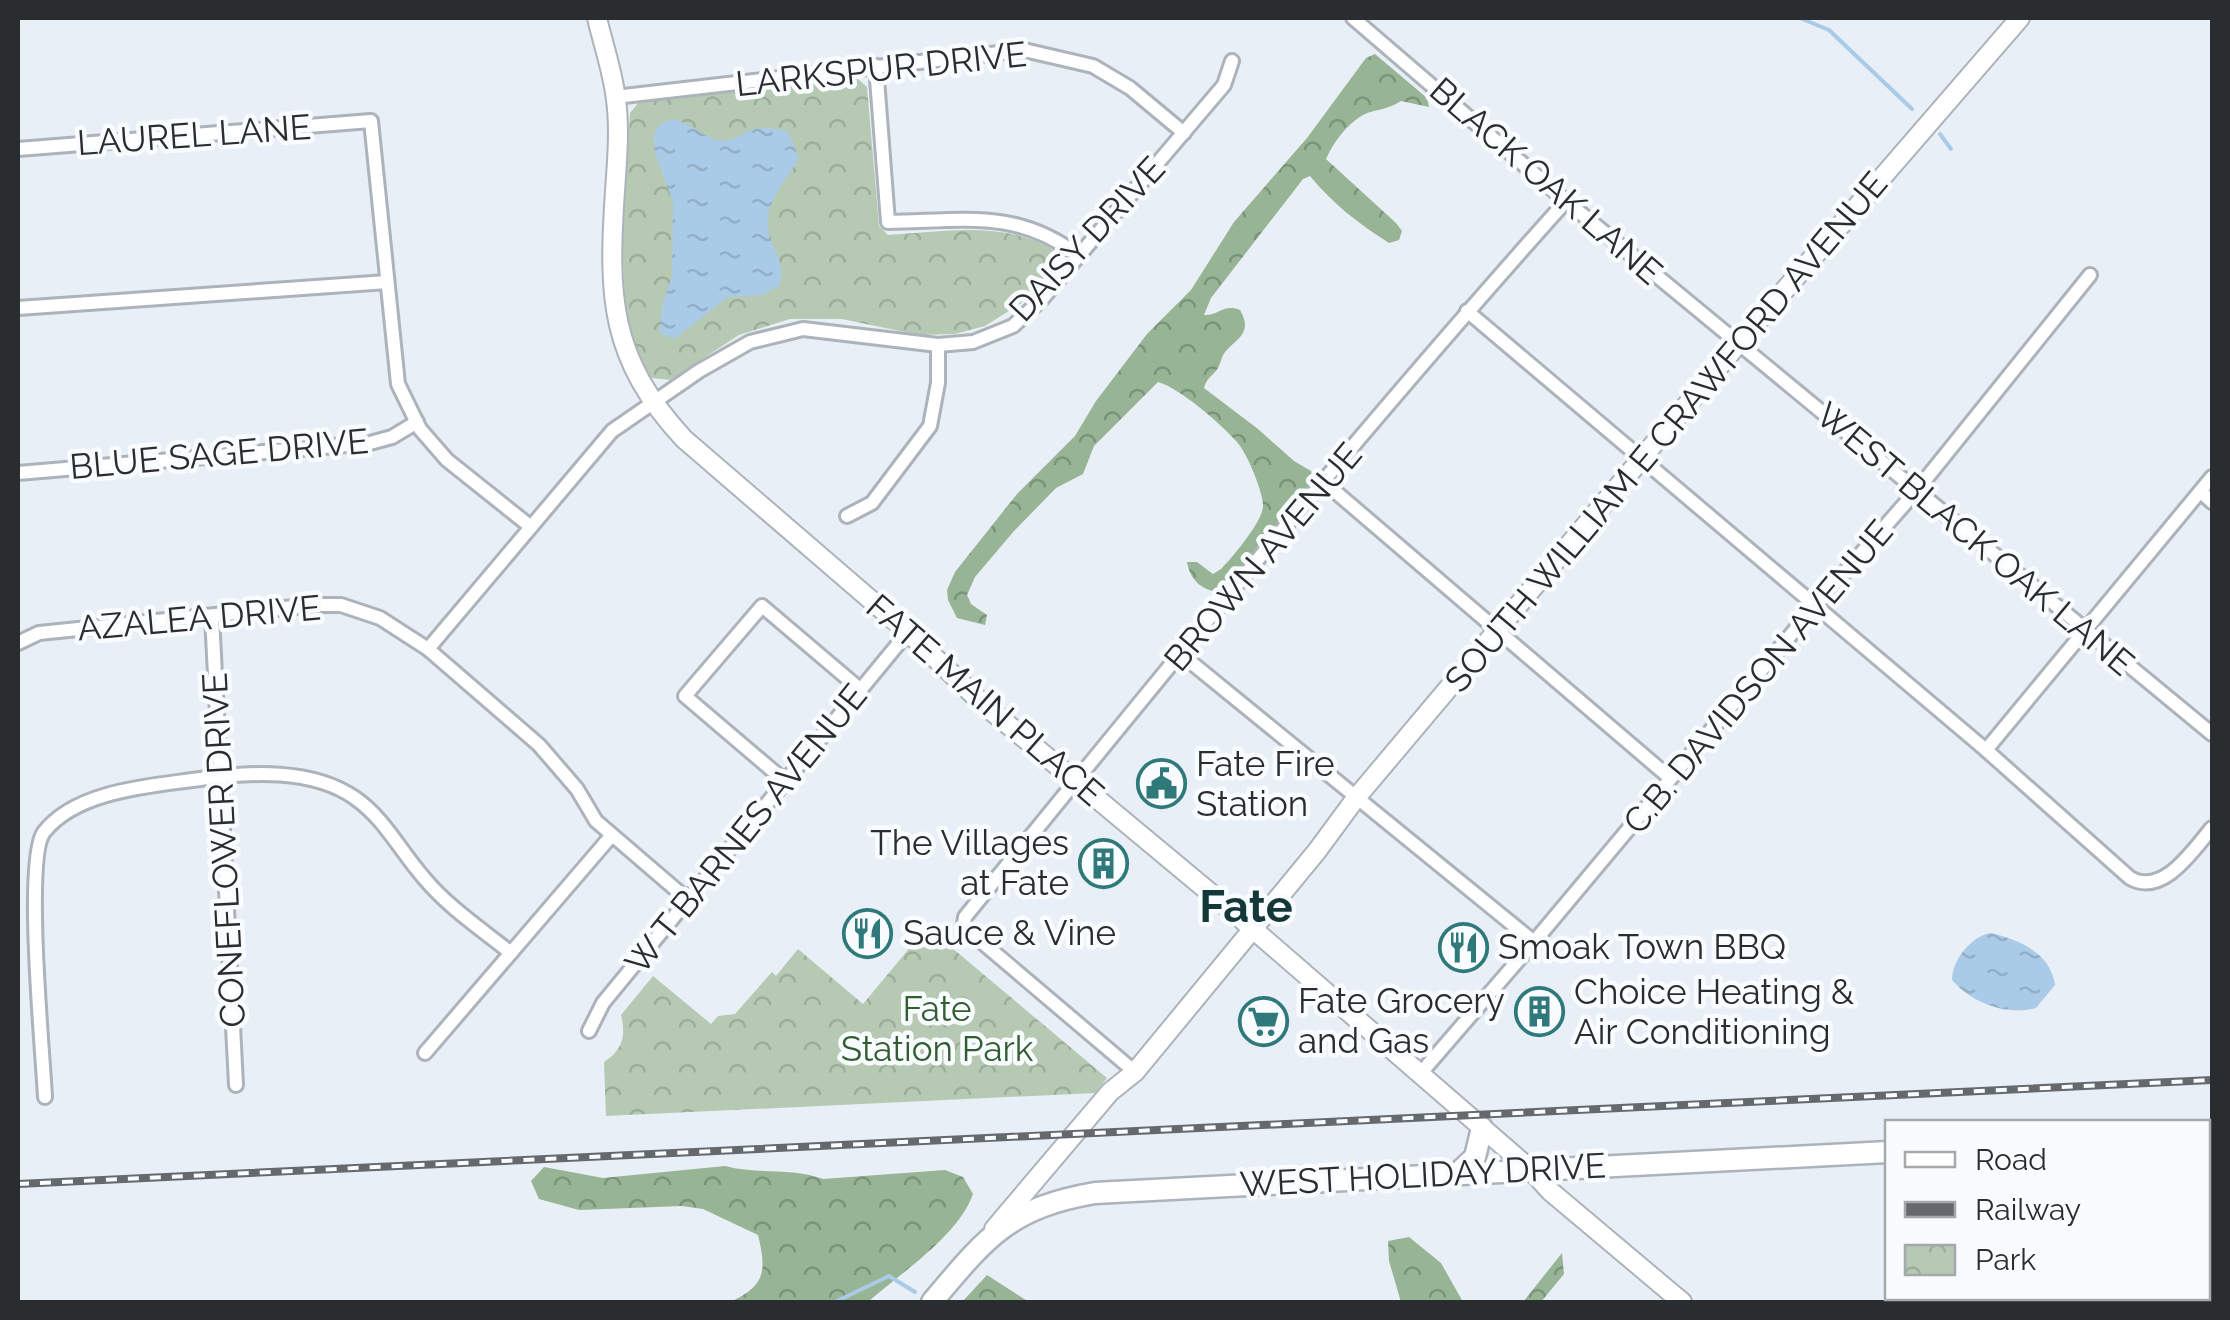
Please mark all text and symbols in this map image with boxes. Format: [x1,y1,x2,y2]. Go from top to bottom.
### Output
street label: LARKSPUR DRIVE [733,33,1028,104]
street label: BLACK OAK LANE [1422,69,1671,293]
street label: LAUREL LANE [76,106,312,163]
street label: DAISY DRIVE [1000,148,1173,329]
street label: SOUTH WILLIAM E CRAWFORD AVENUE [1436,164,1895,700]
street label: WEST BLACK OAK LANE [1808,394,2143,684]
street label: BLUE SAGE DRIVE [68,420,370,487]
street label: BROWN AVENUE [1155,435,1370,679]
street label: C.B. DAVIDSON AVENUE [1614,512,1901,842]
street label: AZALEA DRIVE [76,586,322,649]
street label: FATE MAIN PLACE [858,586,1112,814]
street label: CONEFLOWER DRIVE [194,672,253,1028]
street label: W T BARNES AVENUE [616,676,875,982]
place label: Fate Fire Station [1196,743,1335,824]
public building icon: Fate Fire Station [1135,758,1187,810]
place label: The Villages at Fate [870,822,1069,903]
building icon: The Villages at Fate [1078,837,1130,889]
district label: Fate [1199,880,1293,933]
restaurant icon: Sauce & Vine [842,907,894,959]
place label: Sauce & Vine [903,912,1116,953]
restaurant icon: Smoak Town BBQ [1437,921,1489,973]
place label: Smoak Town BBQ [1498,926,1786,967]
place label: Choice Heating & Air Conditioning [1574,971,1855,1052]
place label: Fate Grocery and Gas [1298,980,1505,1061]
building icon: Choice Heating & Air Conditioning [1513,986,1565,1038]
park label: Fate Station Park [841,988,1034,1069]
supermarket icon: Fate Grocery and Gas [1237,995,1289,1047]
legend [1885,1120,2210,1300]
text: Road [1975,1142,2047,1177]
street label: WEST HOLIDAY DRIVE [1239,1144,1607,1205]
text: Railway [1975,1192,2081,1227]
text: Park [1975,1242,2036,1277]

